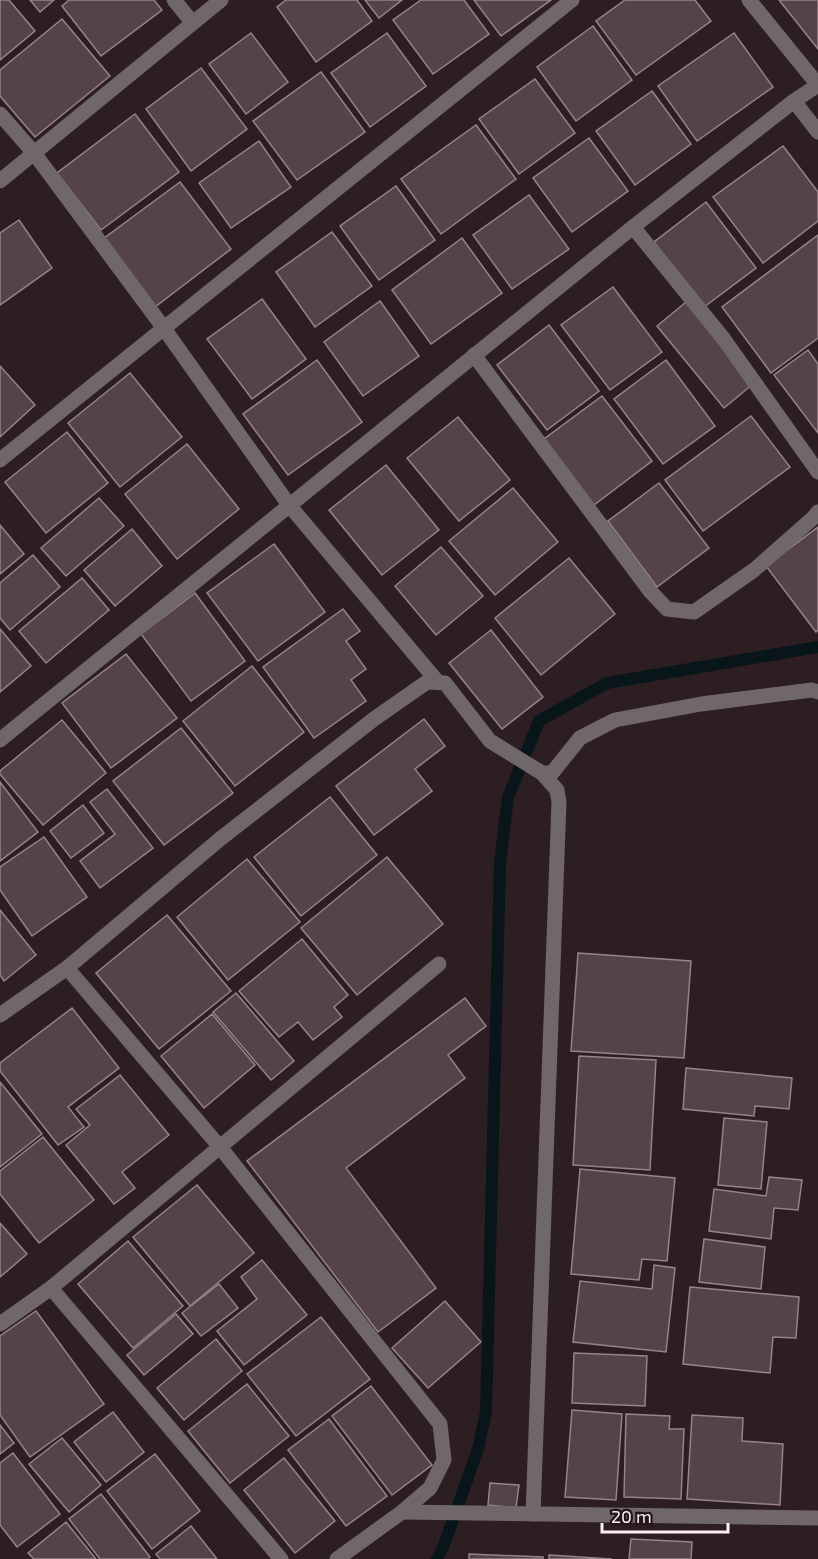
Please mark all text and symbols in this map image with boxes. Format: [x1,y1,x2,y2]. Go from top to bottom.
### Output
scale bar [602,1496,728,1534]
text: 20 m [611,1505,652,1527]

